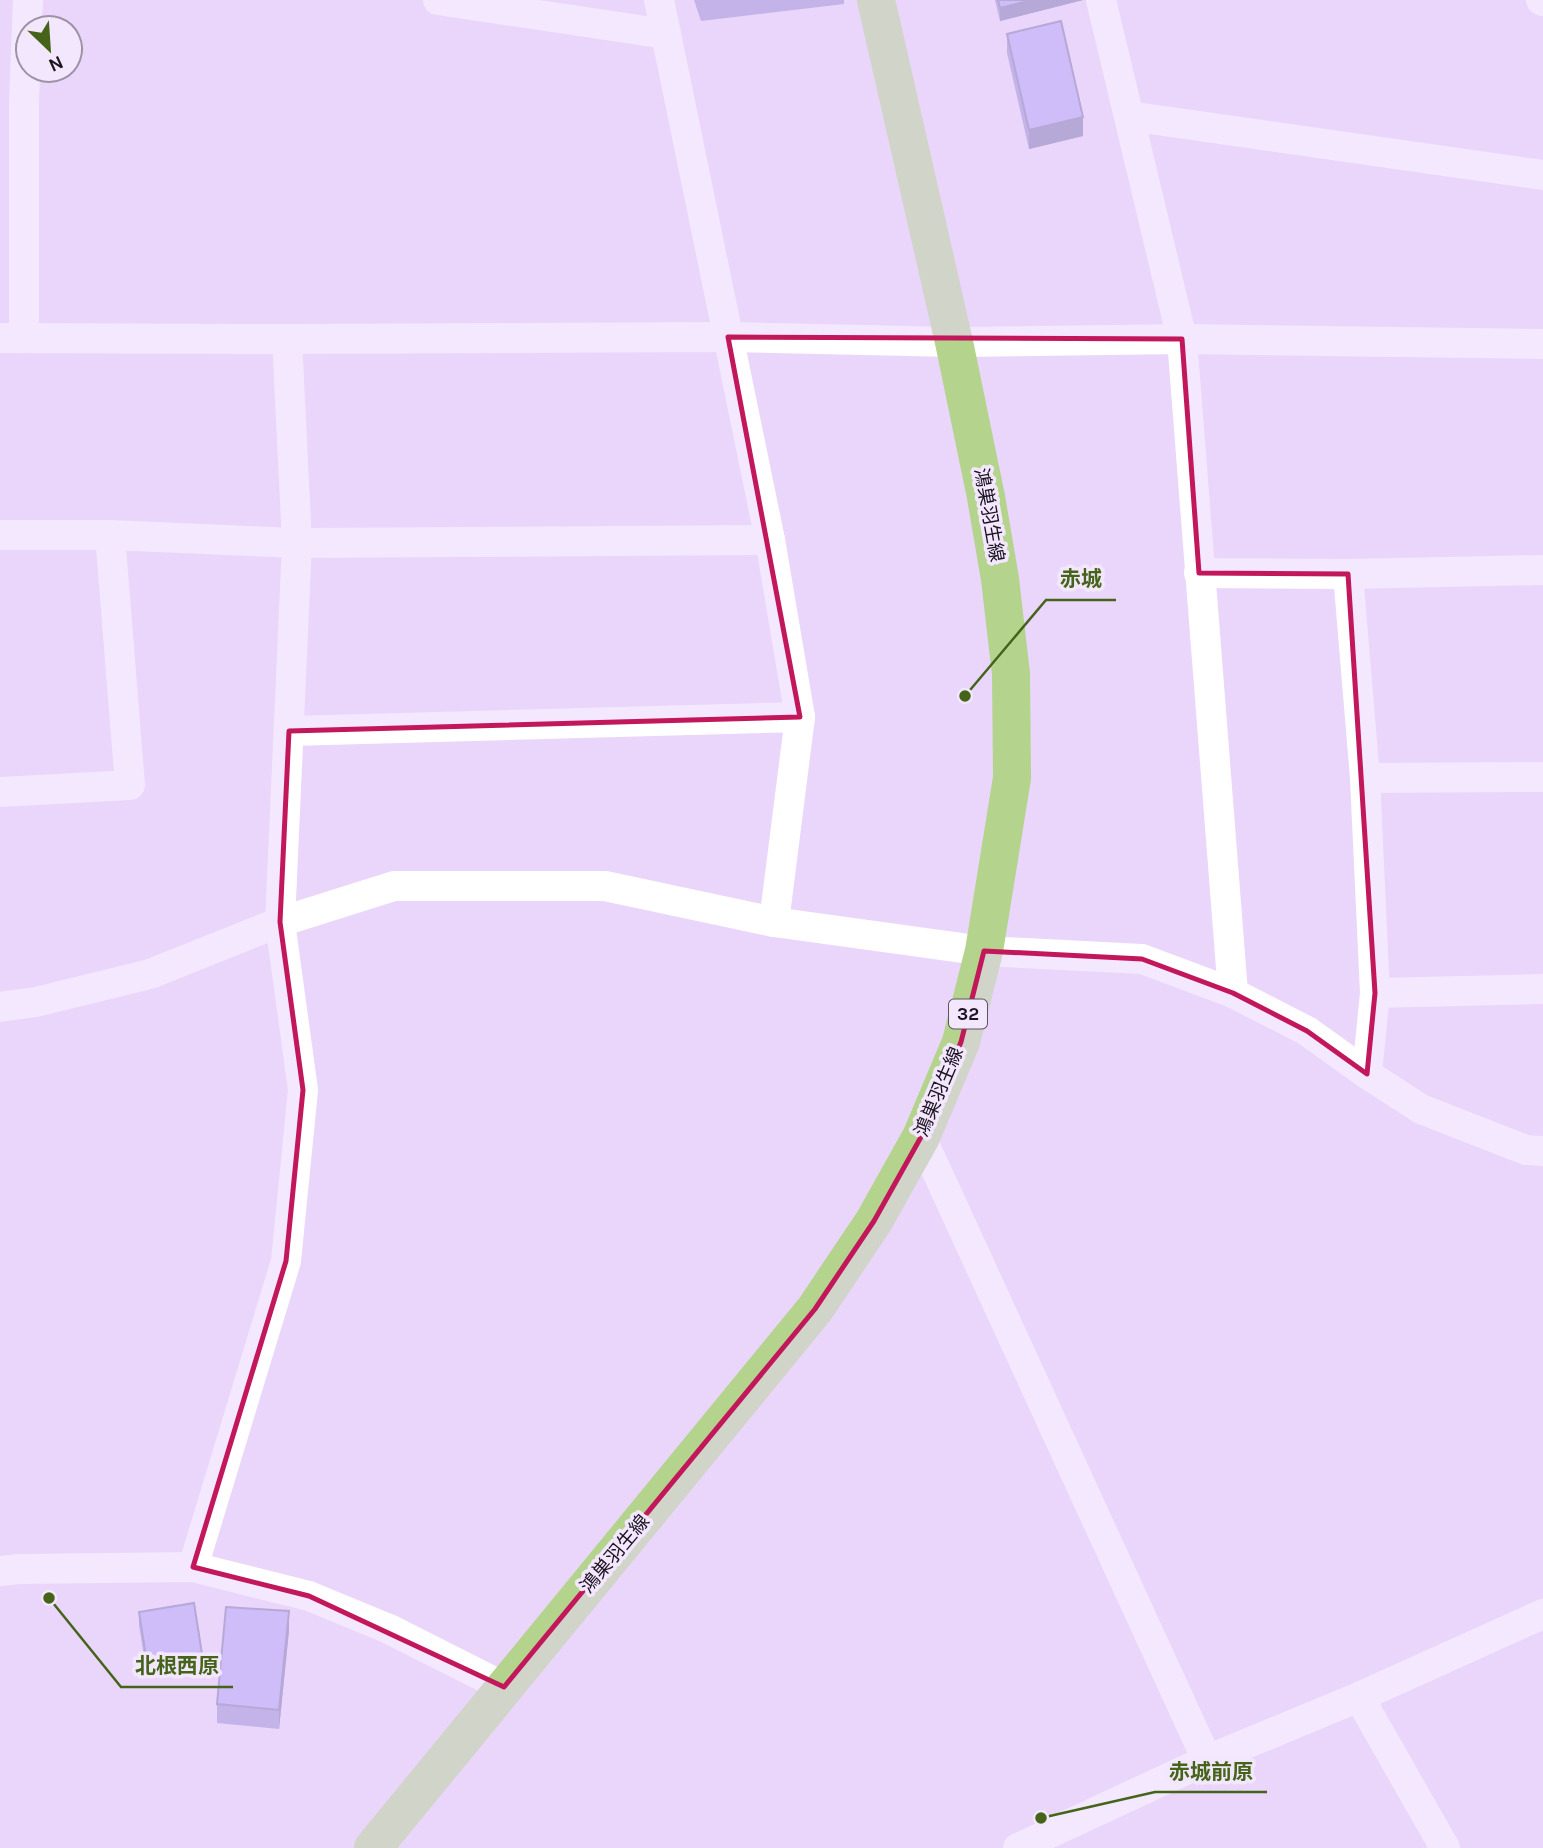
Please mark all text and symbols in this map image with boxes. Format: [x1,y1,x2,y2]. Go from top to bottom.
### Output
north arrow [14,14,84,84]
text: N [45,51,67,76]
street label: 鴻巣羽生線 [970,466,1008,564]
callout: 赤城 [1046,558,1116,600]
text: 赤城 [1060,567,1102,591]
road number: 32 [949,1000,987,1028]
street label: 鴻巣羽生線 [910,1044,968,1140]
street label: 鴻巣羽生線 [576,1511,654,1597]
callout: 北根西原 [121,1645,233,1687]
text: 北根西原 [135,1654,219,1678]
callout: 赤城前原 [1155,1750,1267,1792]
text: 赤城前原 [1169,1760,1253,1784]

